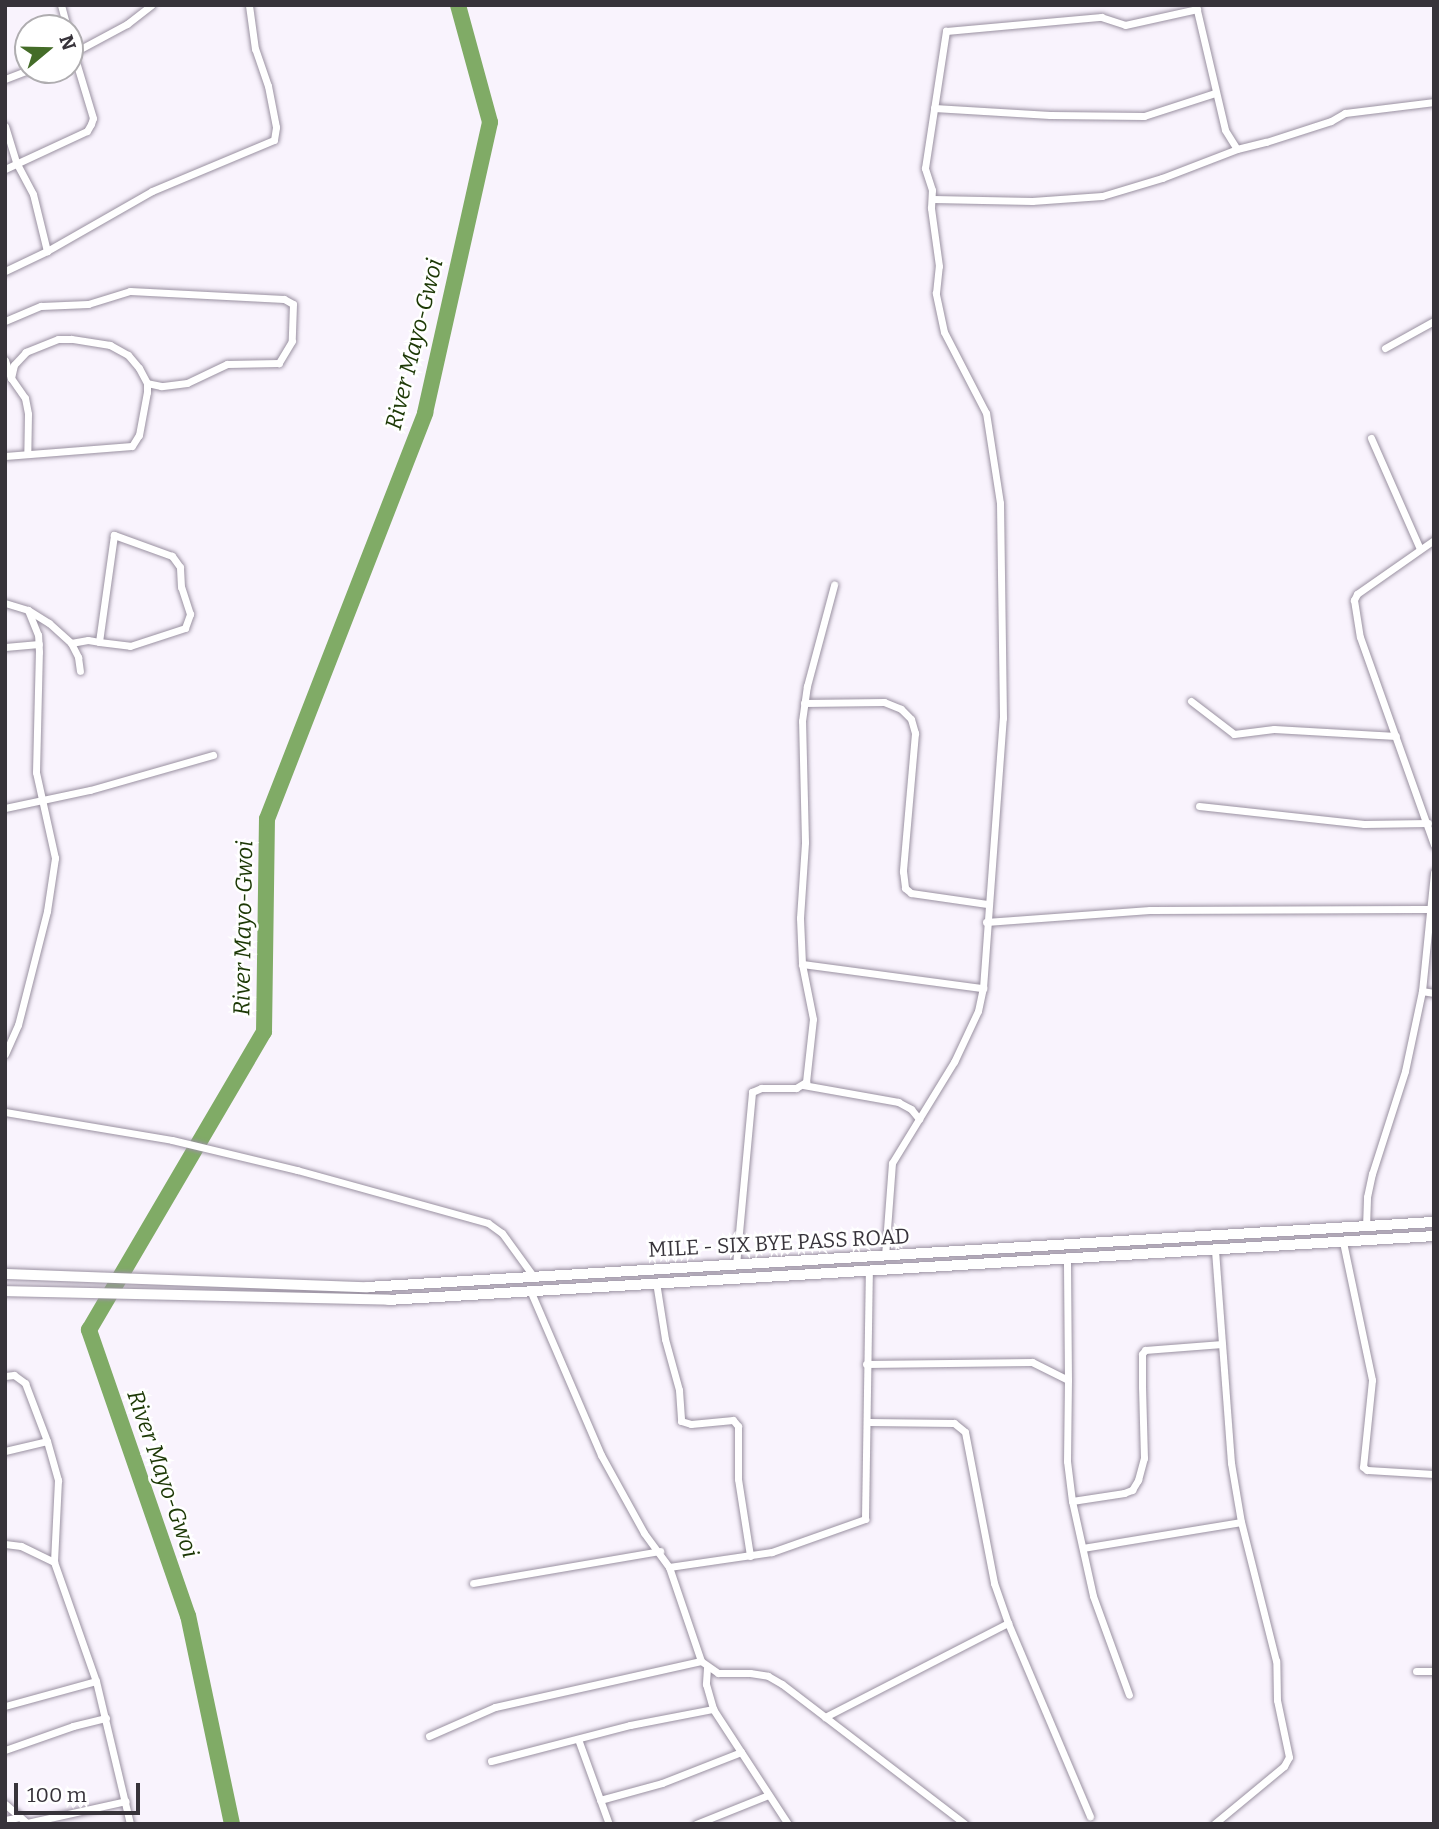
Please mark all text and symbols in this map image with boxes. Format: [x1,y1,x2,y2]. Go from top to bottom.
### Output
north arrow [14,14,84,84]
text: N [54,32,81,53]
water label: River Mayo-Gwoi [379,256,449,432]
water label: River Mayo-Gwoi [228,840,258,1016]
street label: MILE - SIX BYE PASS ROAD [648,1224,910,1262]
water label: River Mayo-Gwoi [121,1387,205,1561]
scale bar [18,1770,144,1814]
text: 100 m [27,1782,87,1808]

